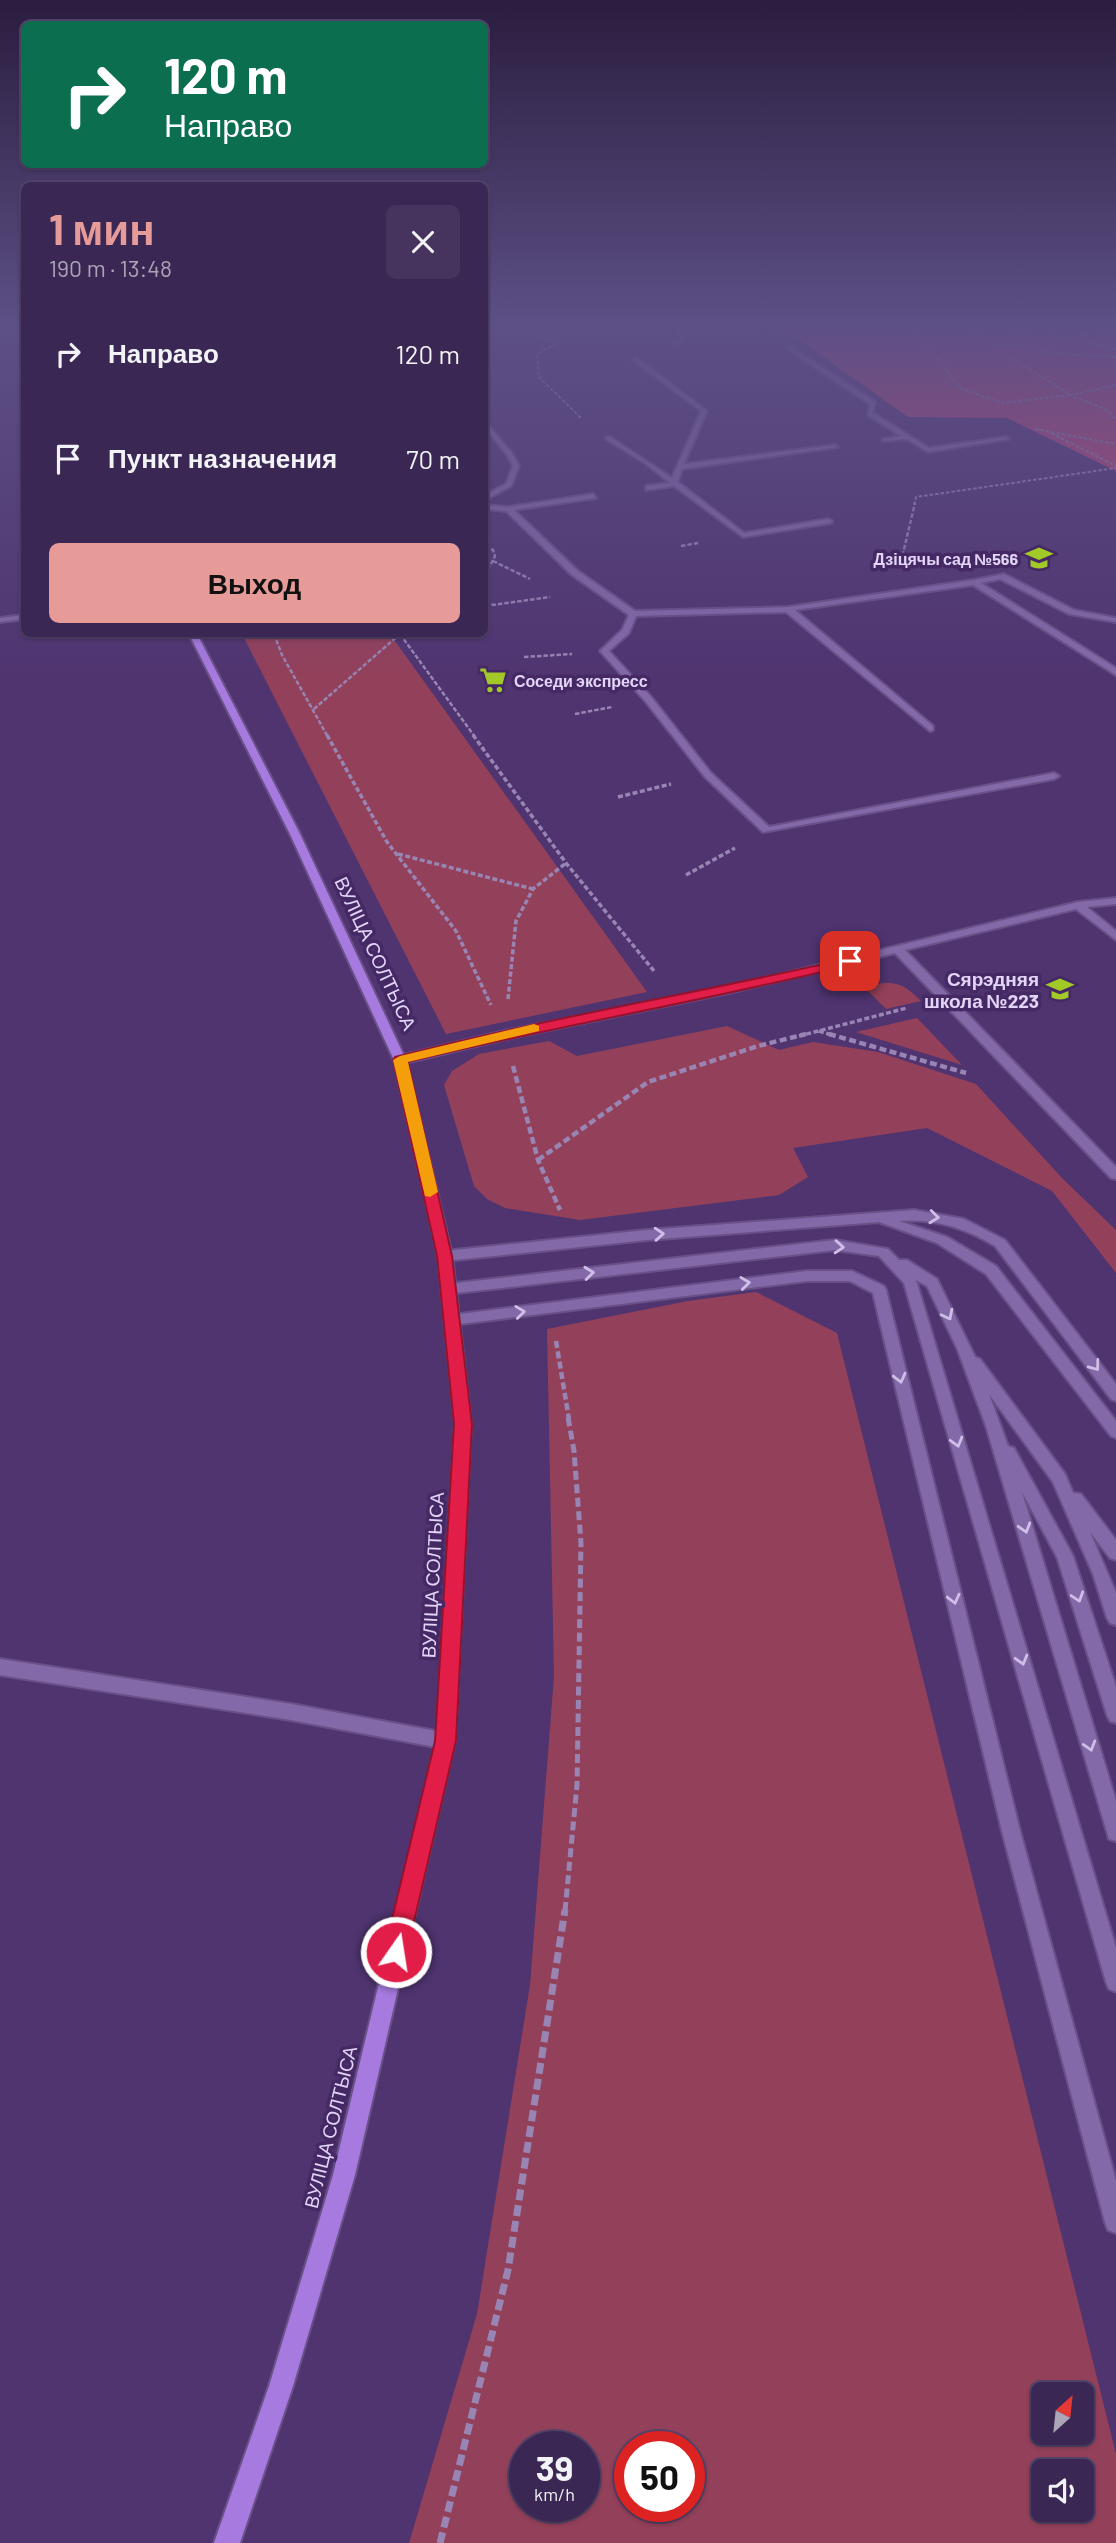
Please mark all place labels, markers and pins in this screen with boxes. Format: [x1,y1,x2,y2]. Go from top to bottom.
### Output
school or university icon: Дзіцячы сад №566 [1024,543,1054,573]
place label: Дзіцячы сад №566 [873,549,1018,568]
supermarket icon: Соседи экспресс [478,665,508,695]
place label: Соседи экспресс [514,671,648,690]
pin [820,931,880,991]
place label: Сярэдняя школа №223 [924,967,1039,1012]
school or university icon: Сярэдняя школа №223 [1045,974,1075,1004]

